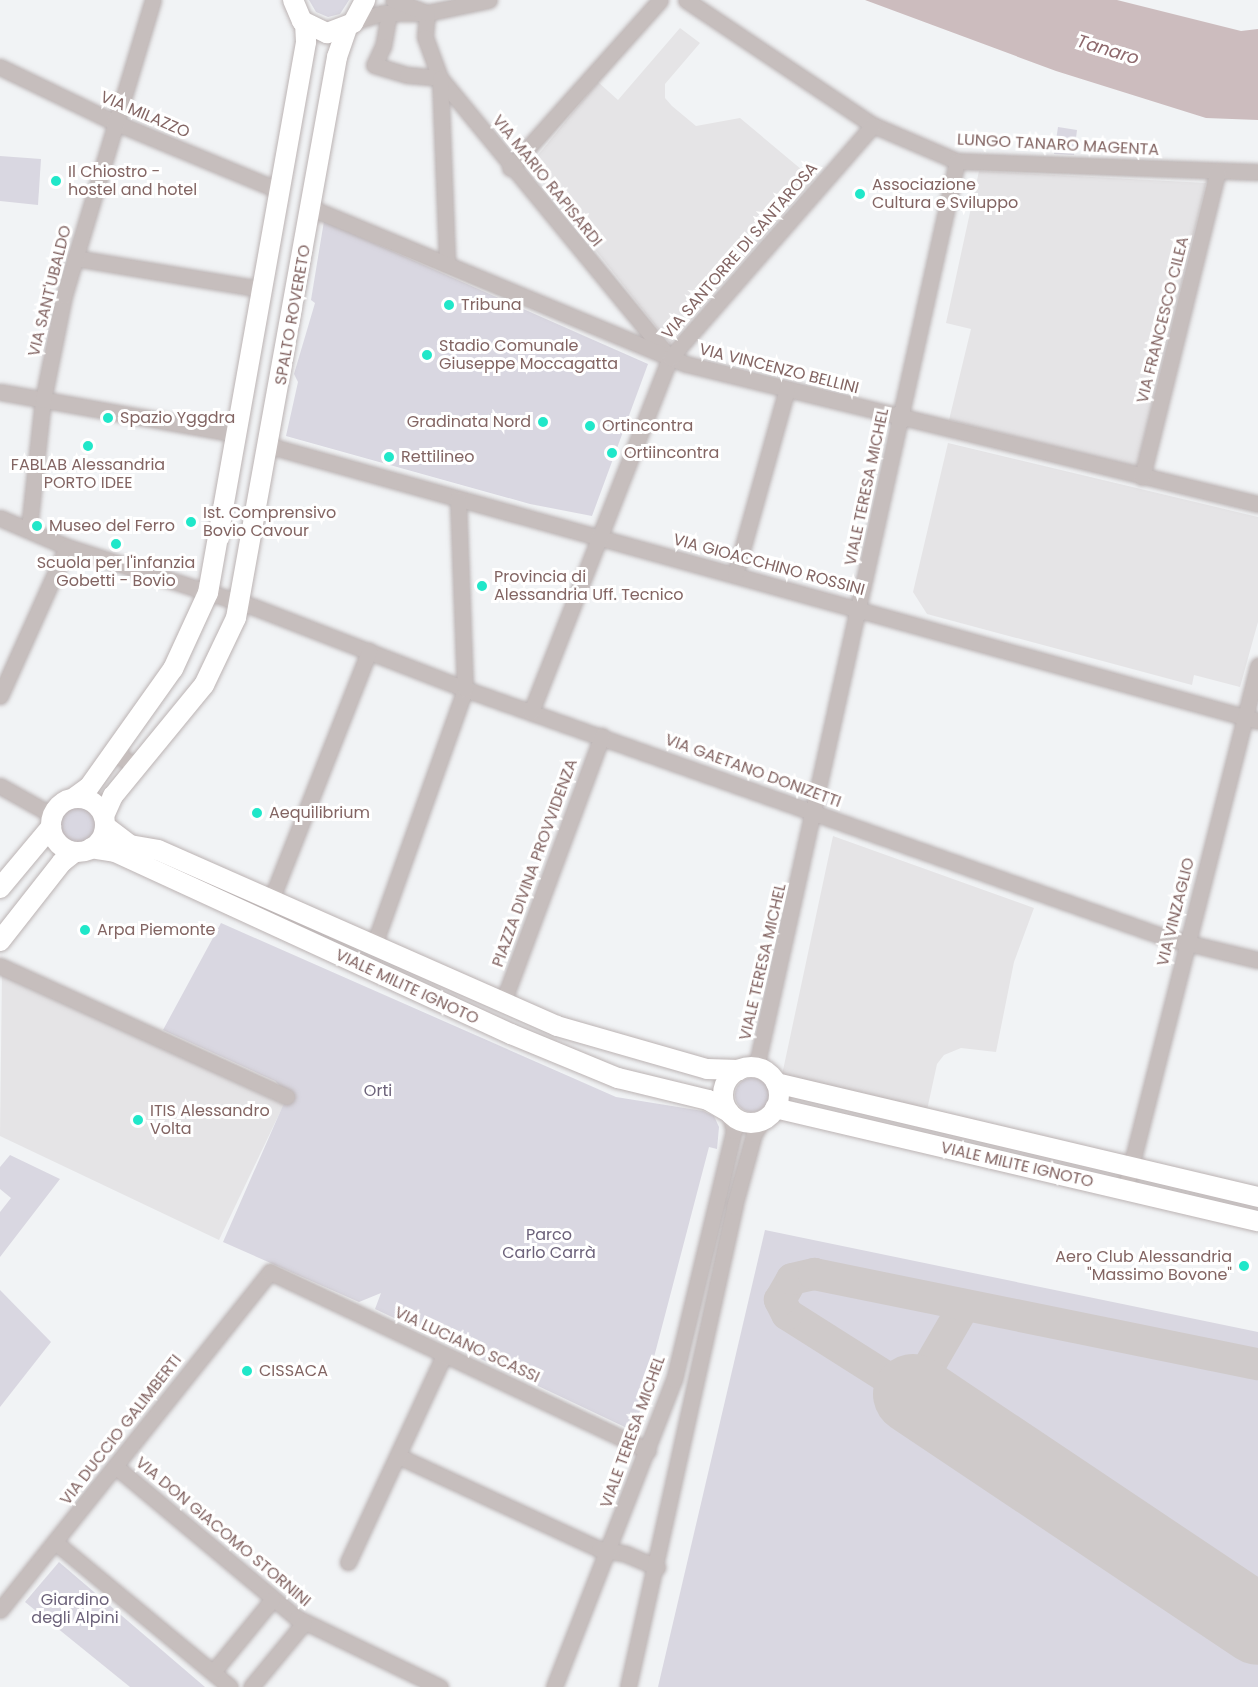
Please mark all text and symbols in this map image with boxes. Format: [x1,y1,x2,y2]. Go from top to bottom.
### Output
water label: Tanaro [1074,30,1142,70]
street label: VIA MILAZZO [97,88,193,142]
street label: VIA MARIO RAPISARDI [488,111,606,251]
street label: LUNGO TANARO MAGENTA [957,130,1159,160]
street label: VIA SANTORRE DI SANTAROSA [658,159,822,343]
place label: Il Chiostro - hostel and hotel [68,162,197,200]
marker: Il Chiostro - hostel and hotel [49,174,63,188]
place label: Associazione Cultura e Sviluppo [872,175,1018,213]
marker: Associazione Cultura e Sviluppo [853,187,867,201]
street label: VIA SANT'UBALDO [24,223,76,359]
street label: VIA FRANCESCO CILEA [1133,235,1193,405]
street label: SPALTO ROVERETO [271,243,315,387]
place label: Tribuna [461,295,522,315]
marker: Tribuna [442,298,456,312]
place label: Stadio Comunale Giuseppe Moccagatta [439,336,618,374]
street label: VIA VINCENZO BELLINI [697,340,861,398]
marker: Stadio Comunale Giuseppe Moccagatta [420,348,434,362]
street label: VIALE TERESA MICHEL [841,407,893,567]
place label: Spazio Yggdra [120,408,235,428]
marker: Spazio Yggdra [101,411,115,425]
place label: Gradinata Nord [407,412,531,432]
marker: Gradinata Nord [536,415,550,429]
place label: Ortincontra [602,416,693,436]
marker: Ortincontra [583,419,597,433]
marker: FABLAB Alessandria PORTO IDEE [81,439,95,453]
place label: Ortiincontra [624,443,719,463]
marker: Ortiincontra [605,446,619,460]
place label: Rettilineo [401,447,475,467]
marker: Rettilineo [382,450,396,464]
place label: FABLAB Alessandria PORTO IDEE [11,455,165,493]
place label: Ist. Comprensivo Bovio Cavour [203,503,336,541]
marker: Ist. Comprensivo Bovio Cavour [184,515,198,529]
place label: Museo del Ferro [49,516,175,536]
marker: Museo del Ferro [30,519,44,533]
street label: VIA GIOACCHINO ROSSINI [671,530,867,600]
marker: Scuola per l'infanzia Gobetti - Bovio [109,537,123,551]
place label: Scuola per l'infanzia Gobetti - Bovio [37,553,195,591]
place label: Provincia di Alessandria Uff. Tecnico [494,567,684,605]
marker: Provincia di Alessandria Uff. Tecnico [475,579,489,593]
street label: VIA GAETANO DONIZETTI [662,730,844,812]
street label: PIAZZA DIVINA PROVVIDENZA [488,756,582,970]
place label: Aequilibrium [269,803,370,823]
marker: Aequilibrium [250,806,264,820]
street label: VIA VINZAGLIO [1153,856,1199,968]
street label: VIALE TERESA MICHEL [736,882,790,1042]
place label: Arpa Piemonte [97,920,215,940]
marker: Arpa Piemonte [78,923,92,937]
street label: VIALE MILITE IGNOTO [332,945,482,1029]
park label: Orti [364,1081,392,1101]
place label: ITIS Alessandro Volta [150,1101,270,1139]
marker: ITIS Alessandro Volta [131,1113,145,1127]
street label: VIALE MILITE IGNOTO [939,1138,1095,1192]
park label: Parco Carlo Carrà [502,1225,596,1263]
place label: Aero Club Alessandria "Massimo Bovone" [1055,1247,1232,1285]
marker: Aero Club Alessandria "Massimo Bovone" [1237,1259,1251,1273]
street label: VIA LUCIANO SCASSI [391,1303,543,1387]
street label: VIA DUCCIO GALIMBERTI [56,1351,186,1509]
street label: VIALE TERESA MICHEL [597,1353,669,1511]
place label: CISSACA [259,1361,328,1381]
marker: CISSACA [240,1364,254,1378]
street label: VIA DON GIACOMO STORNINI [132,1453,314,1611]
park label: Giardino degli Alpini [31,1590,119,1628]

